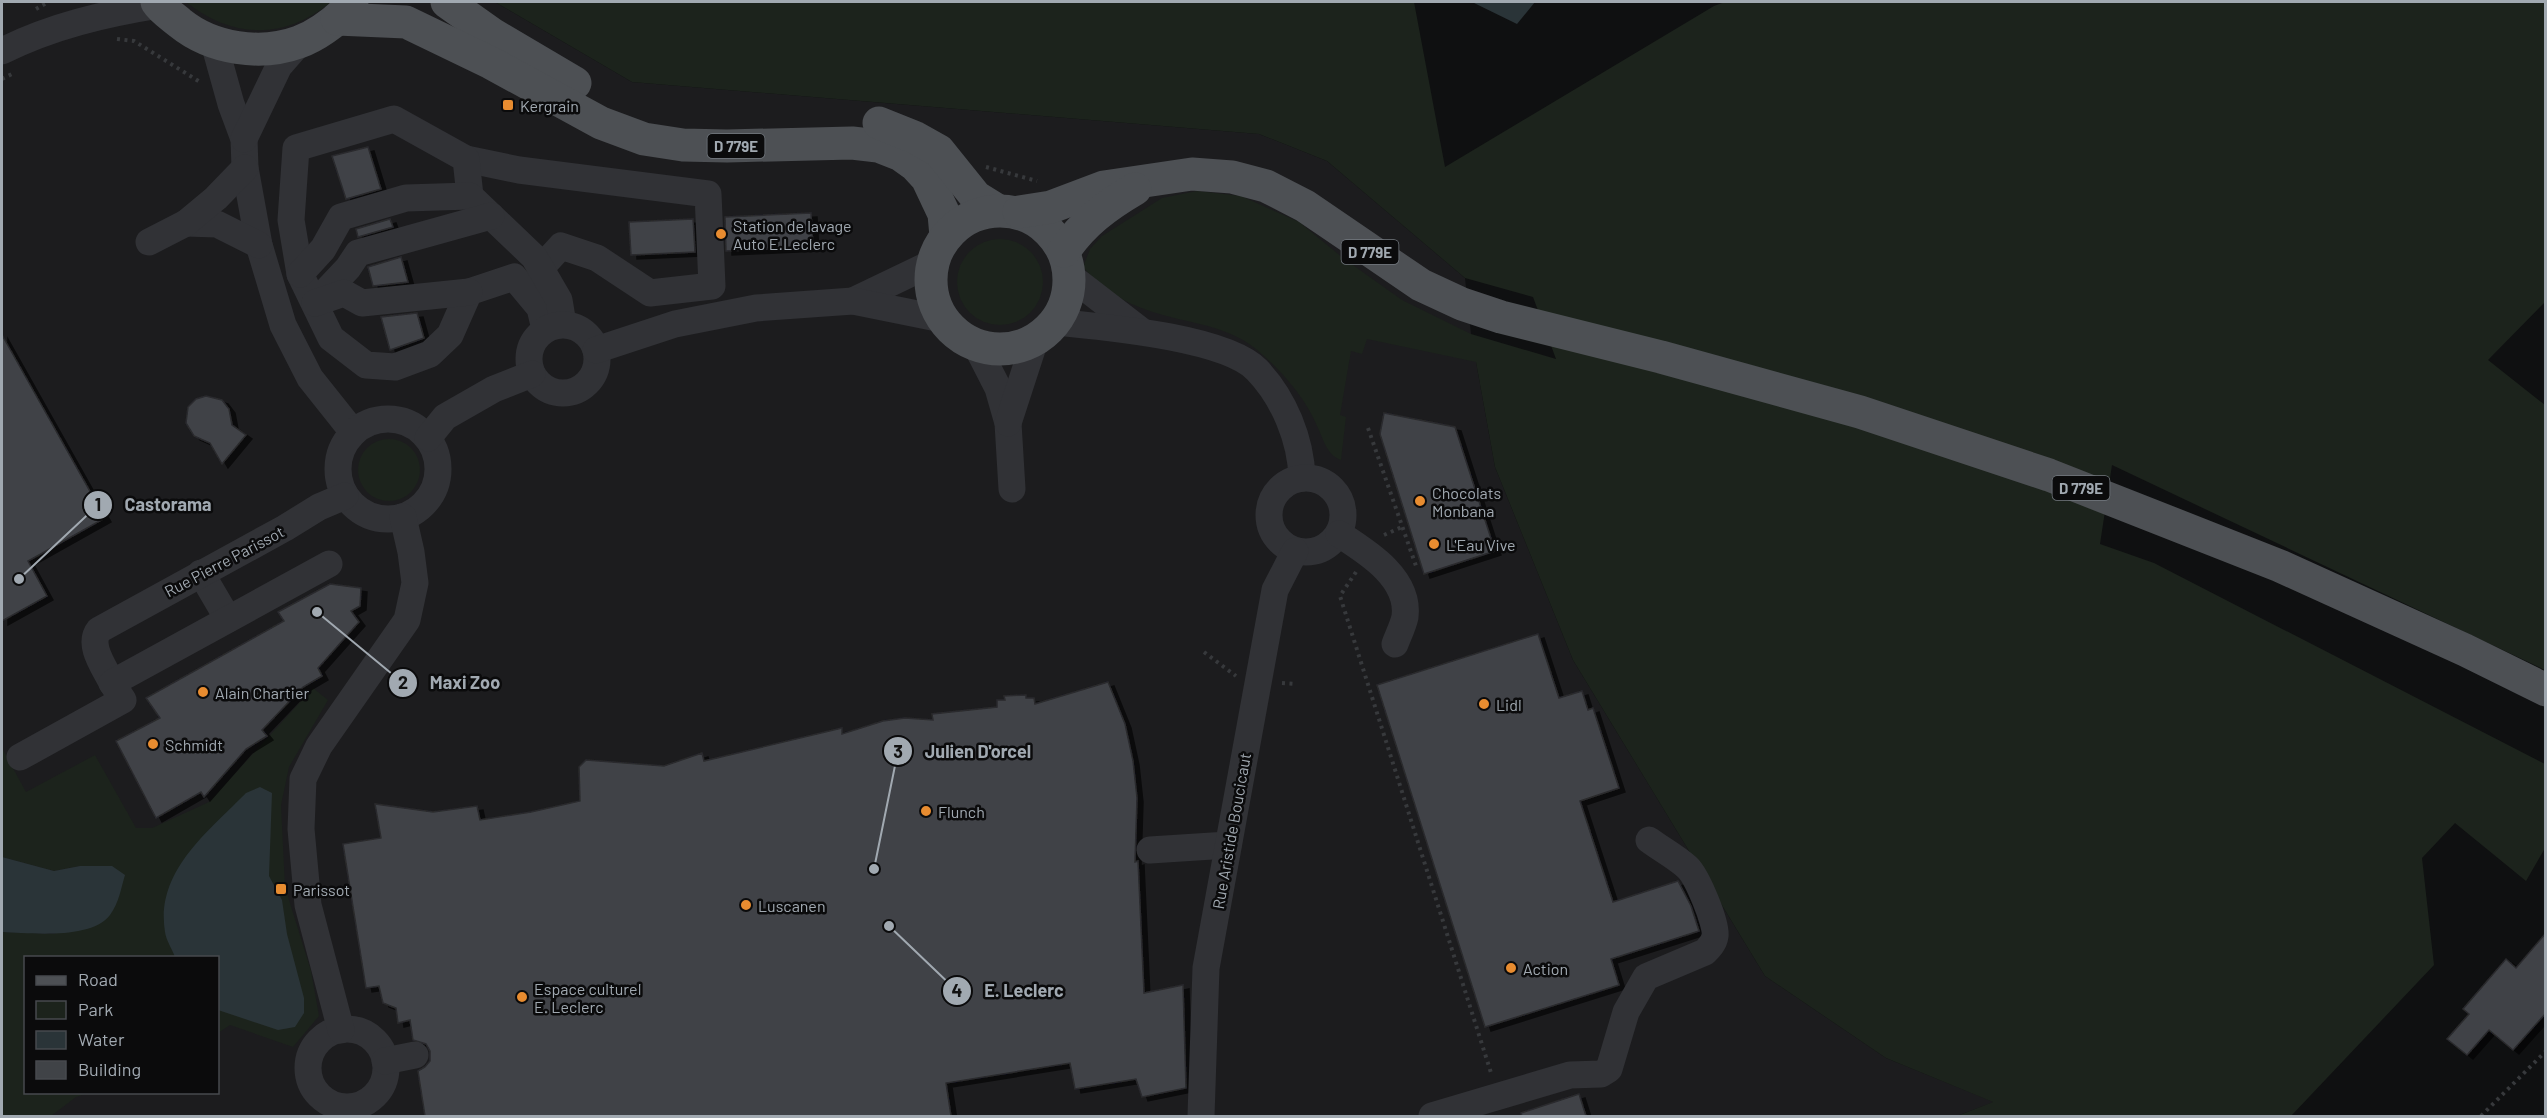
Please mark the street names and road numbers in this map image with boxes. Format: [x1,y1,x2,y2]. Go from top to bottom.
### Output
road number: D 779E [708,134,764,158]
road number: D 779E [1342,240,1398,264]
road number: D 779E [2052,476,2110,500]
street label: Rue Pierre Parissot [161,521,287,601]
street label: Rue Aristide Boucicaut [1208,751,1254,911]

